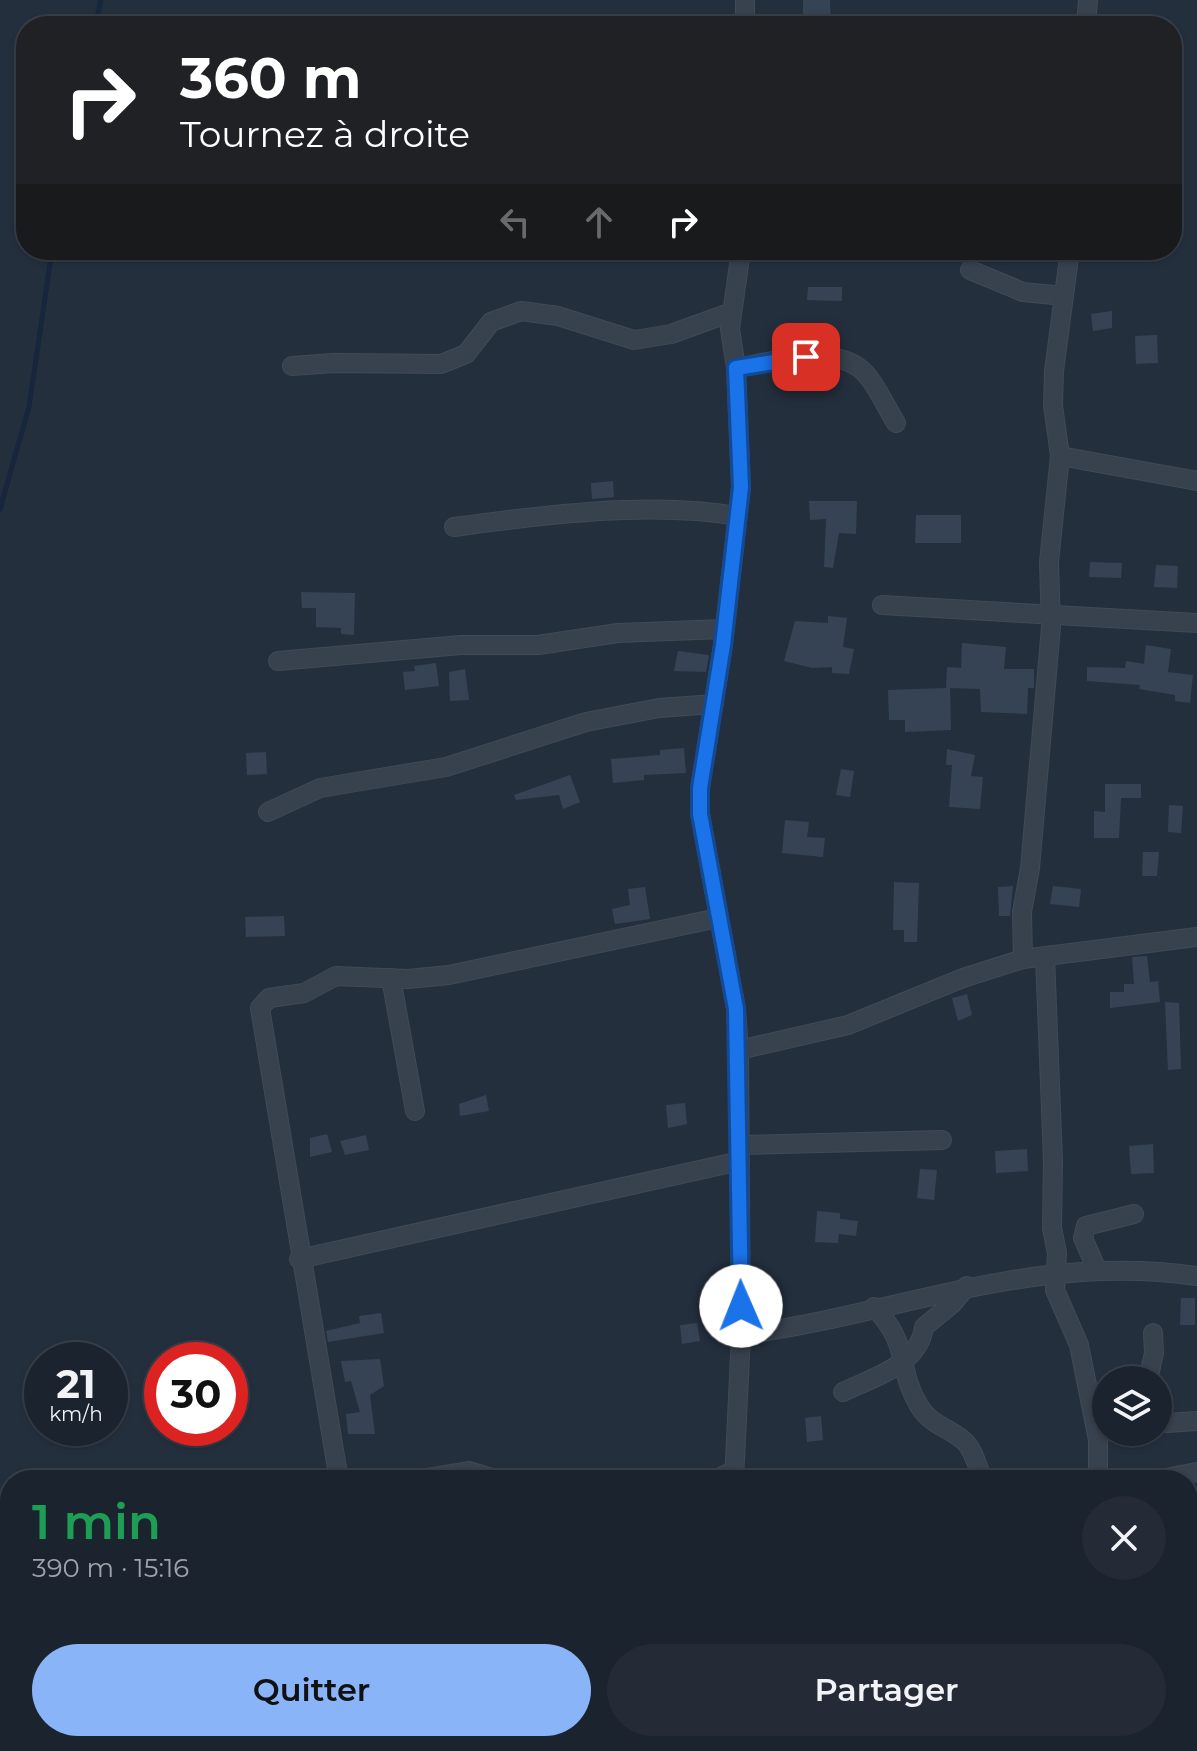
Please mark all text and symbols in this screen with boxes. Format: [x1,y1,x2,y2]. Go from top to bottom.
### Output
text: 360 m [180,44,361,112]
icon: right [48,48,152,152]
text: Tournez à droite [180,112,470,156]
icon: left [493,200,537,244]
icon: ahead [577,200,621,244]
icon: right [661,200,705,244]
pin [772,323,840,391]
icon: arrive [784,335,828,379]
position arrow [699,1264,783,1348]
speed limit sign: 30 [144,1342,248,1446]
text: 21 [56,1359,96,1408]
map controls [1092,1366,1172,1446]
button: layers [1092,1366,1172,1446]
text: km/h [49,1402,103,1426]
text: 1 min [32,1493,161,1551]
button: close [1082,1496,1166,1580]
text: 390 m · 15:16 [32,1552,189,1584]
button: Quitter [32,1644,591,1736]
button: Partager [607,1644,1166,1736]

